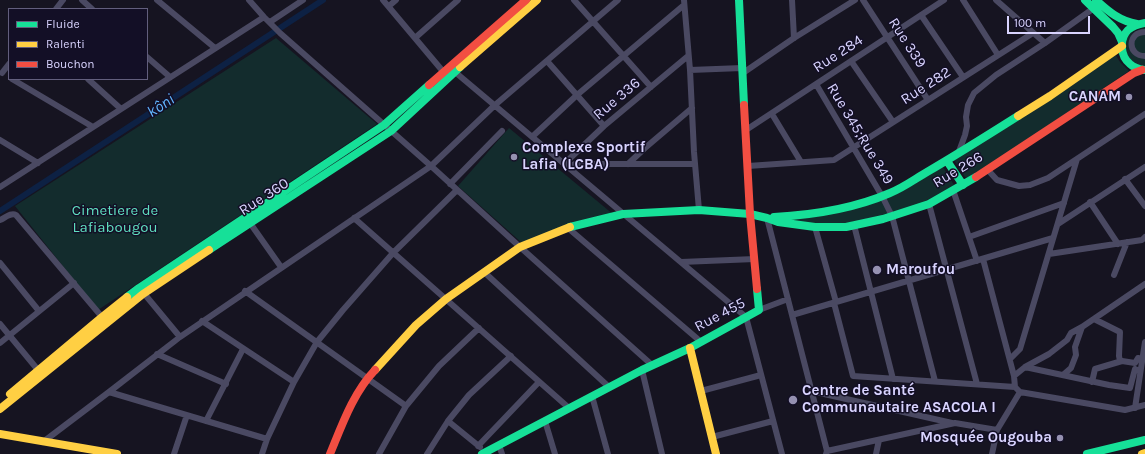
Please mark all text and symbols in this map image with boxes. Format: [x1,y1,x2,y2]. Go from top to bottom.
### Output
legend [8,8,148,80]
scale bar [1009,8,1092,34]
street label: Rue 339 [884,15,930,71]
text: 100 m [1014,16,1046,30]
text: Fluide [46,17,80,31]
street label: Rue 284 [810,31,866,77]
text: Ralenti [46,37,85,51]
text: Bouchon [46,57,95,71]
street label: Rue 282 [898,63,954,109]
street label: Rue 336 [590,74,644,124]
street label: Rue 345;Rue 349 [823,80,897,188]
place label: CANAM [1069,88,1121,106]
water label: kôni [144,90,178,122]
marker: CANAM [1124,92,1134,102]
place label: Complexe Sportif Lafia (LCBA) [522,139,645,174]
street label: Rue 266 [930,148,986,192]
marker: Complexe Sportif Lafia (LCBA) [509,152,519,162]
street label: Rue 360 [236,174,292,220]
park label: Cimetiere de Lafiabougou [72,202,158,237]
place label: Maroufou [886,261,955,279]
marker: Maroufou [871,264,883,276]
street label: Rue 455 [692,294,748,336]
place label: Centre de Santé Communautaire ASACOLA I [802,382,996,417]
marker: Centre de Santé Communautaire ASACOLA I [787,394,799,406]
place label: Mosquée Ougouba [920,429,1052,447]
marker: Mosquée Ougouba [1055,433,1065,443]

